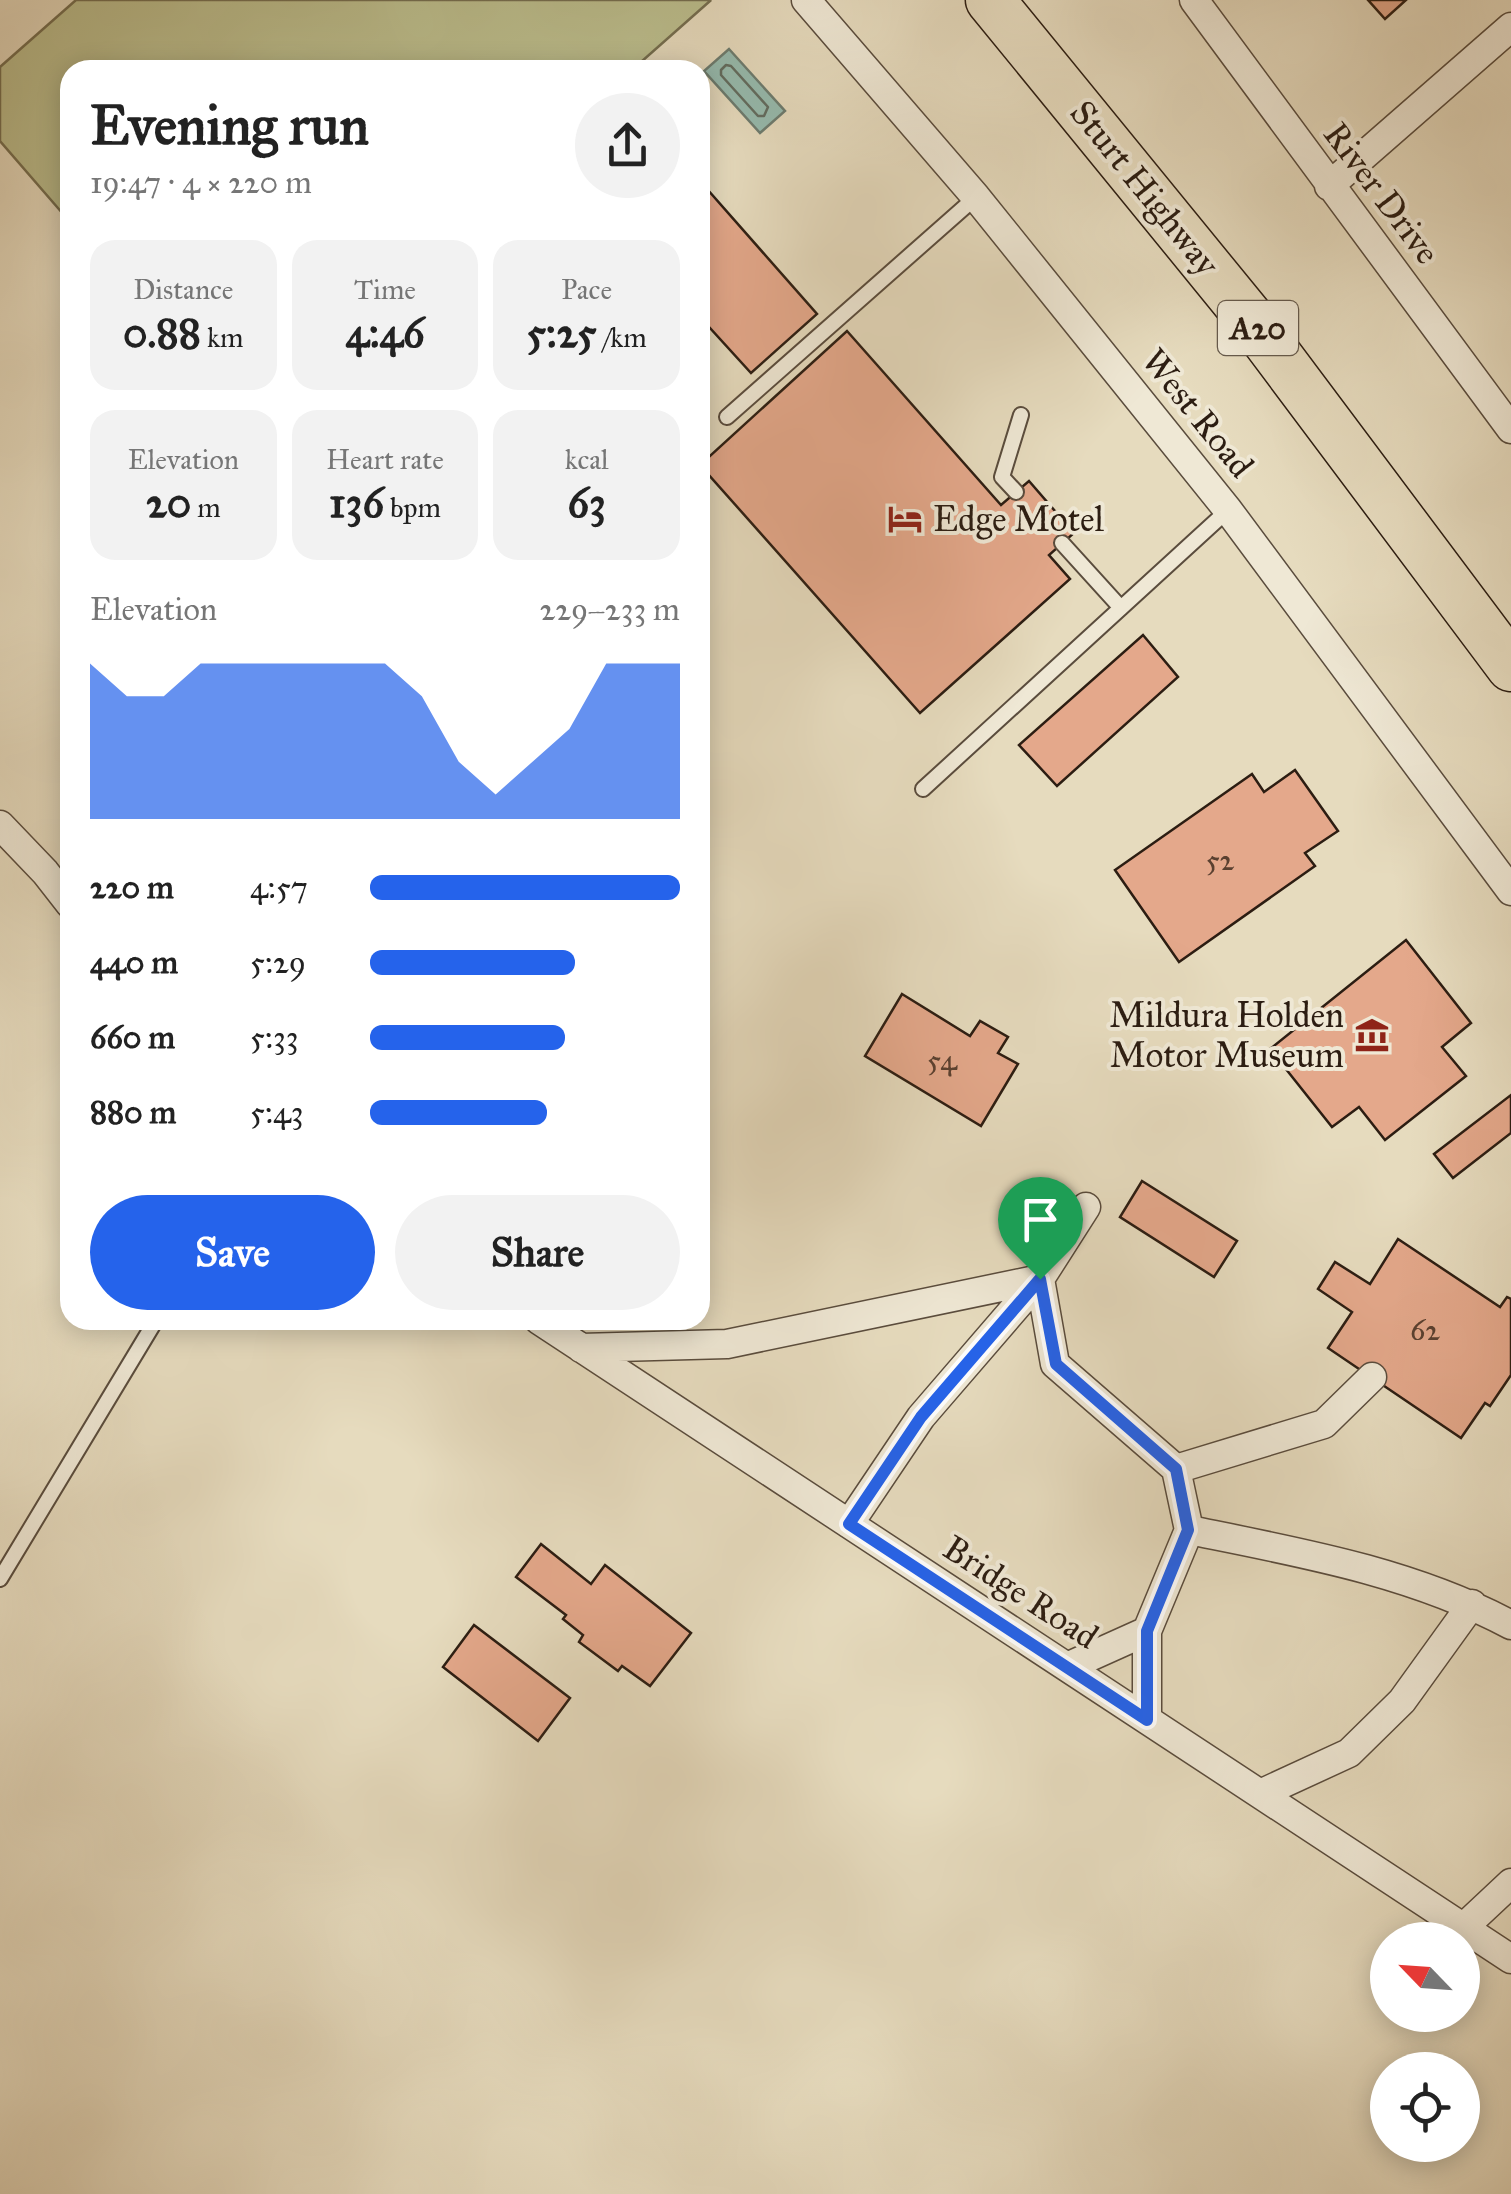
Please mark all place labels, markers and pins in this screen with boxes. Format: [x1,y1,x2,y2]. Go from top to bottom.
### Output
place label: Edge Motel [933,498,1105,541]
hotel icon: Edge Motel [886,500,924,538]
place label: Mildura Holden Motor Museum [1109,994,1344,1077]
museum icon: Mildura Holden Motor Museum [1353,1016,1391,1054]
pin [998,1177,1083,1280]

